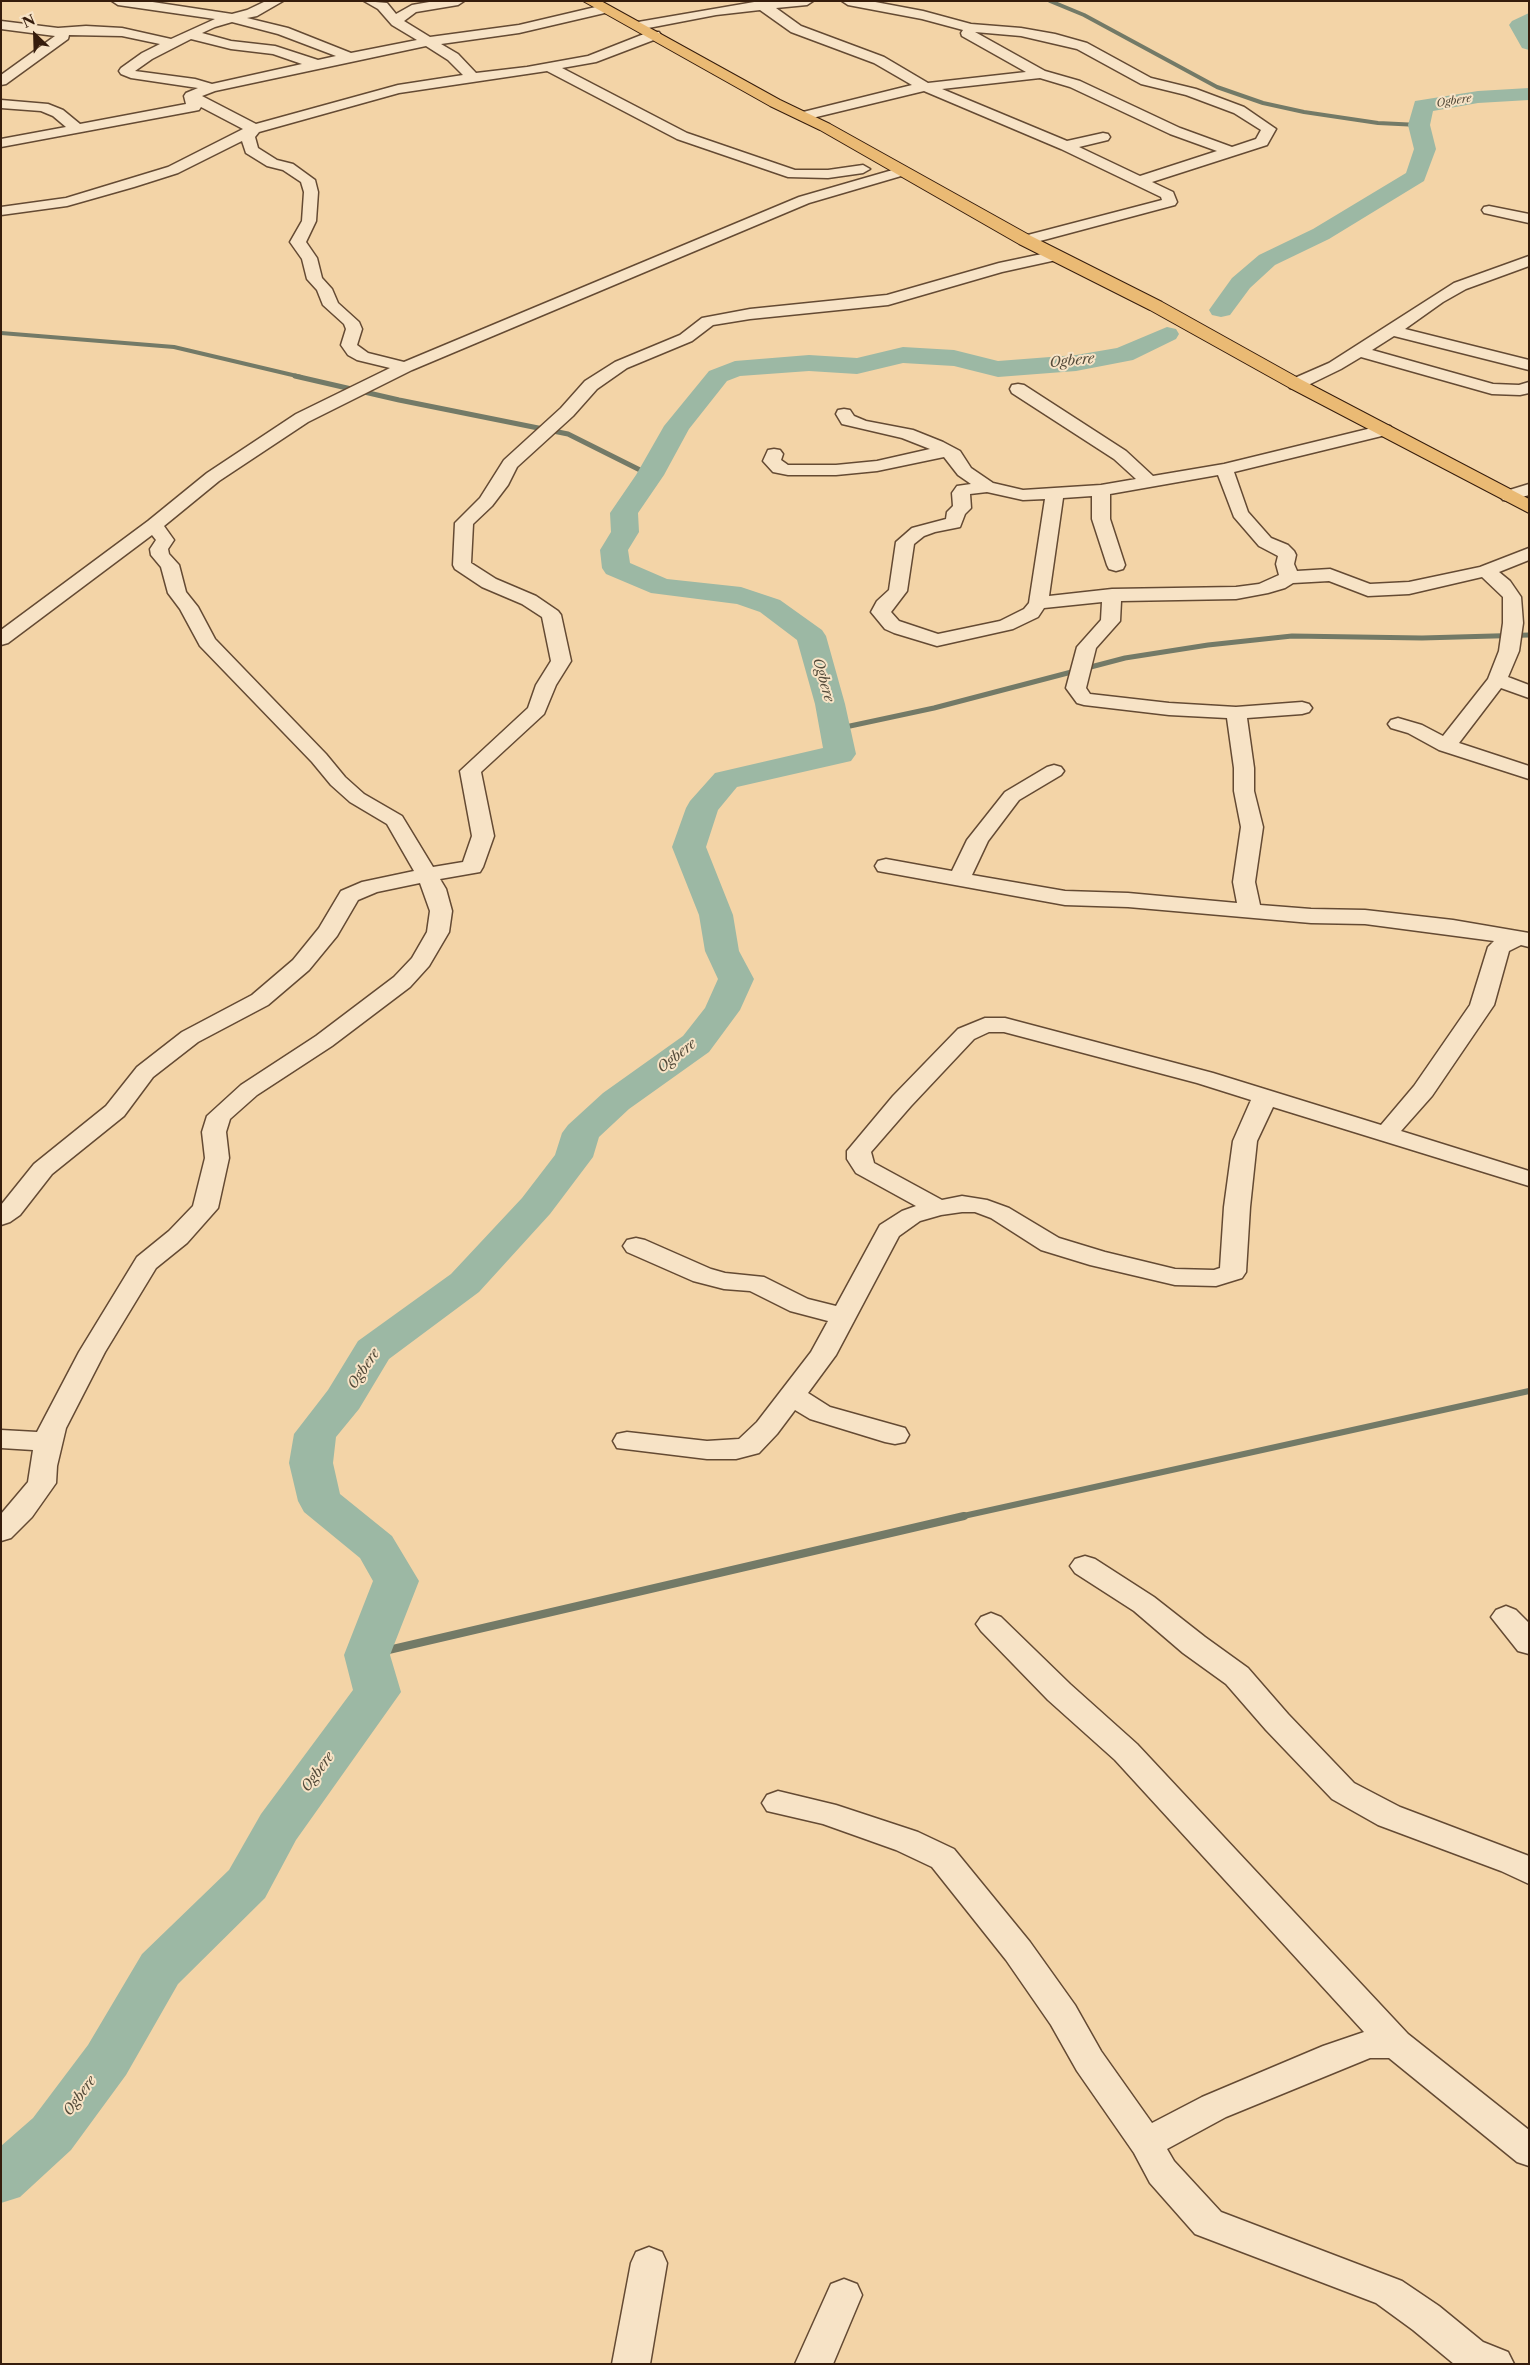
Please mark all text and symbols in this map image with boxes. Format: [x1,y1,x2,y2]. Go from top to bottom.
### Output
north arrow [10,10,60,60]
text: N [20,11,38,32]
water label: Ogbere [1436,92,1472,110]
water label: Ogbere [1049,350,1095,372]
water label: Ogbere [809,656,837,704]
water label: Ogbere [654,1036,700,1076]
water label: Ogbere [344,1346,384,1392]
water label: Ogbere [298,1749,338,1795]
water label: Ogbere [60,2073,100,2119]

